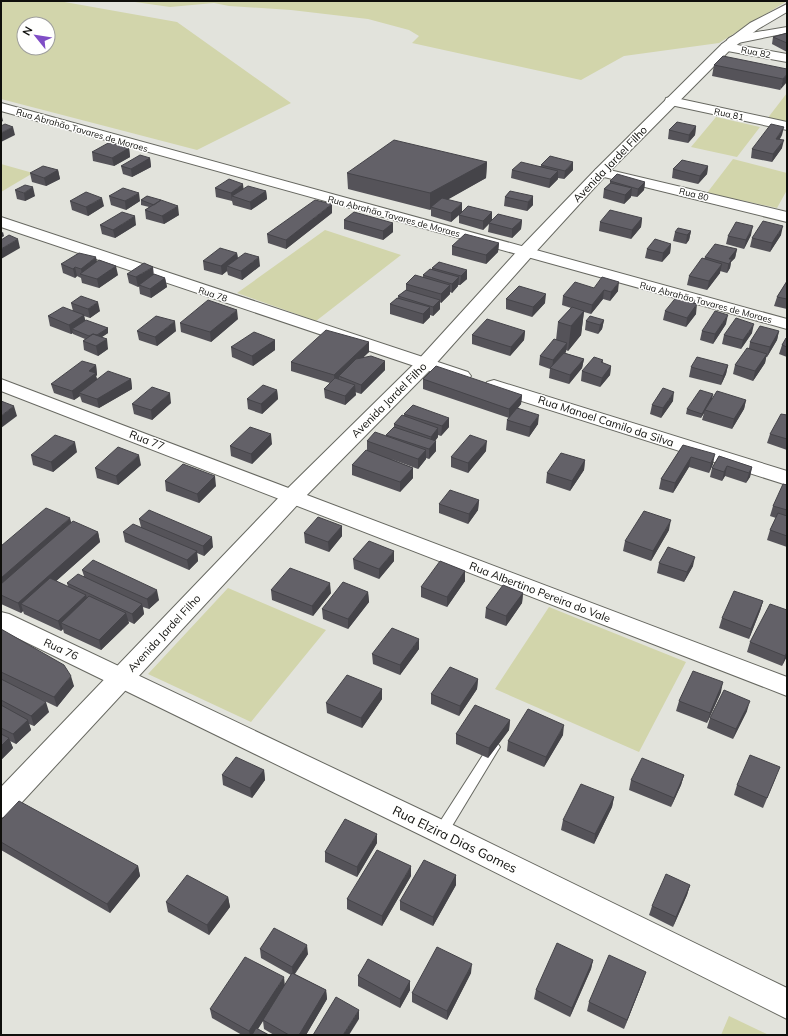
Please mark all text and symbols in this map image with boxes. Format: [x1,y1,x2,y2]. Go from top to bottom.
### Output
north arrow [16,16,56,56]
text: N [19,24,35,38]
street label: Rua 82 [740,44,772,60]
street label: Rua Abrahão Tavares de Moraes [15,106,149,154]
street label: Rua 81 [713,106,745,122]
street label: Avenida Jardel Filho [570,123,650,205]
street label: Rua 80 [678,185,710,203]
street label: Rua Abrahão Tavares de Moraes [327,193,461,239]
street label: Rua Abrahão Tavares de Moraes [639,279,773,325]
street label: Rua 78 [197,284,229,304]
street label: Avenida Jardel Filho [348,359,430,441]
street label: Rua Manoel Camilo da Silva [536,392,676,450]
street label: Rua 77 [127,427,167,453]
street label: Rua Albertino Pereira do Vale [468,559,612,625]
street label: Avenida Jardel Filho [124,591,204,675]
street label: Rua 76 [41,635,81,663]
street label: Rua Elzira Dias Gomes [390,802,520,876]

